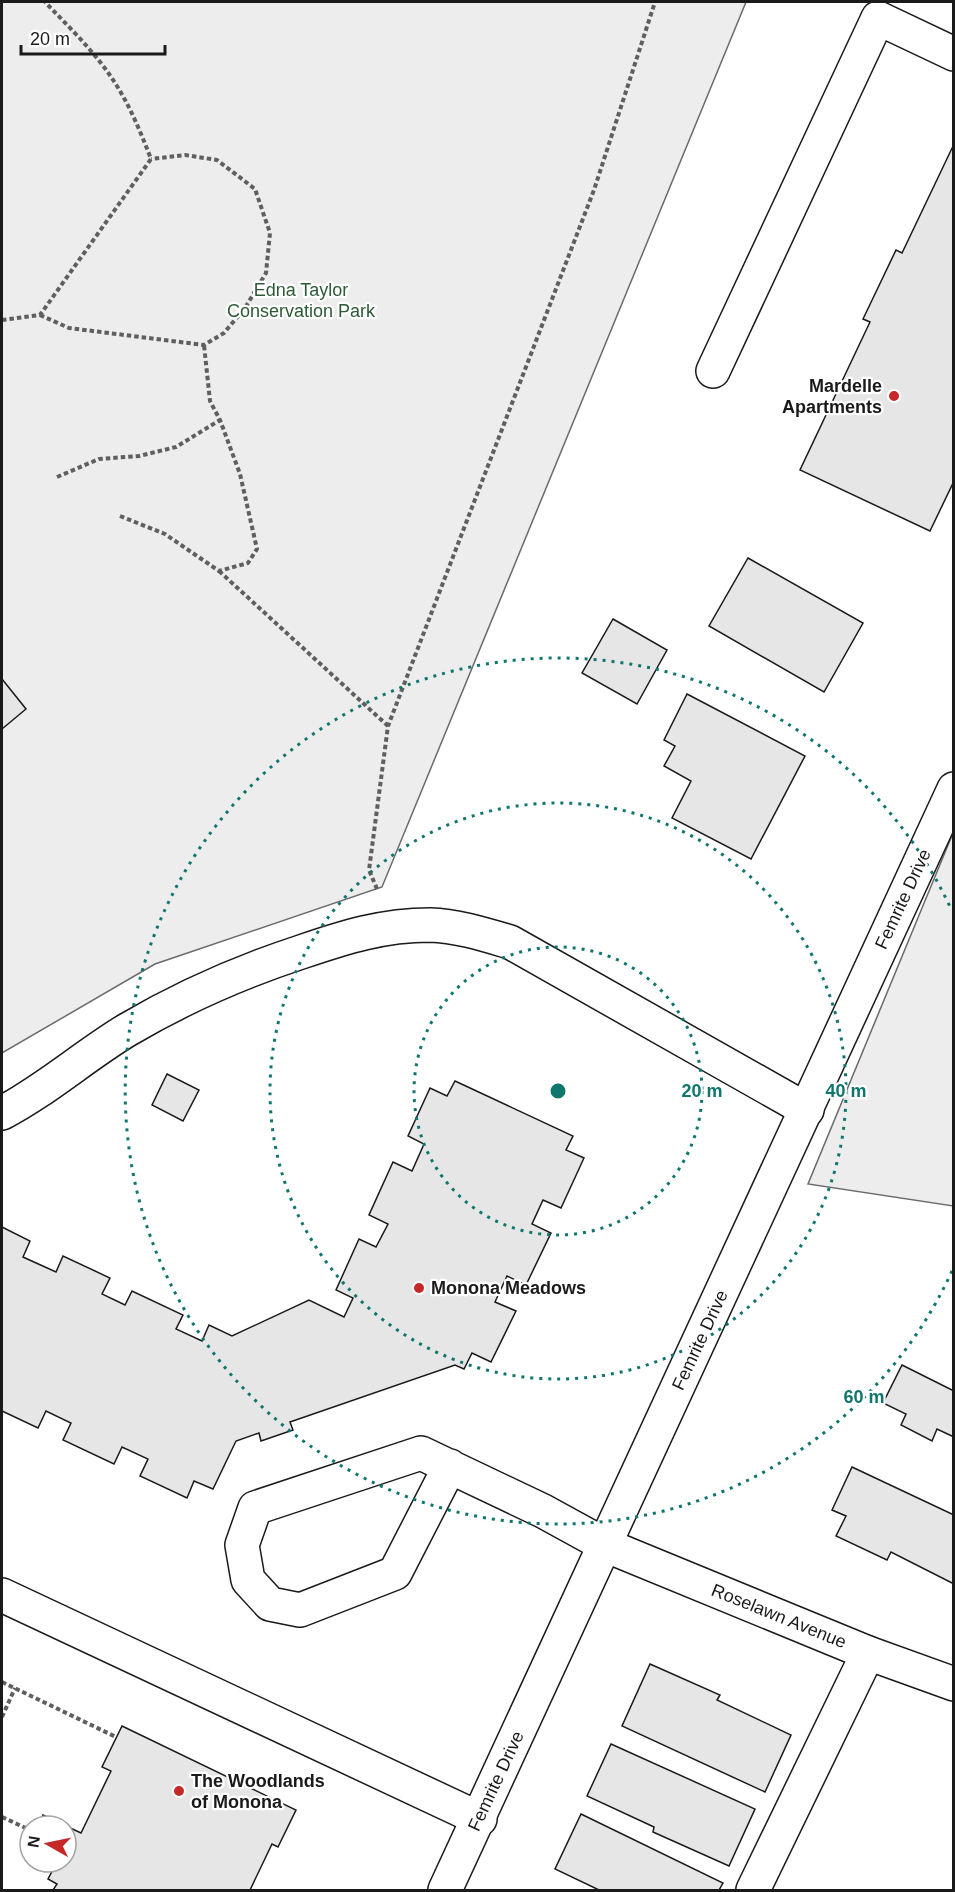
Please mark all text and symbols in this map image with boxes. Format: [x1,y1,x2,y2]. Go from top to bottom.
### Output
scale bar [21,18,165,56]
text: 20 m [30,29,70,49]
park label: Edna Taylor Conservation Park [227,280,376,321]
place label: Mardelle Apartments [782,376,882,417]
marker: Mardelle Apartments [887,389,901,403]
street label: Femrite Drive [871,846,935,952]
centre of rings [548,1081,568,1101]
text: 20 m [681,1081,723,1101]
text: 40 m [825,1081,867,1101]
place label: Monona Meadows [431,1278,586,1298]
marker: Monona Meadows [412,1281,426,1295]
street label: Femrite Drive [668,1287,732,1393]
text: 60 m [843,1387,885,1407]
street label: Roselawn Avenue [709,1580,849,1652]
street label: Femrite Drive [464,1728,528,1834]
place label: The Woodlands of Monona [191,1771,325,1812]
marker: The Woodlands of Monona [172,1784,186,1798]
north arrow [18,1814,78,1874]
text: N [24,1835,43,1849]

